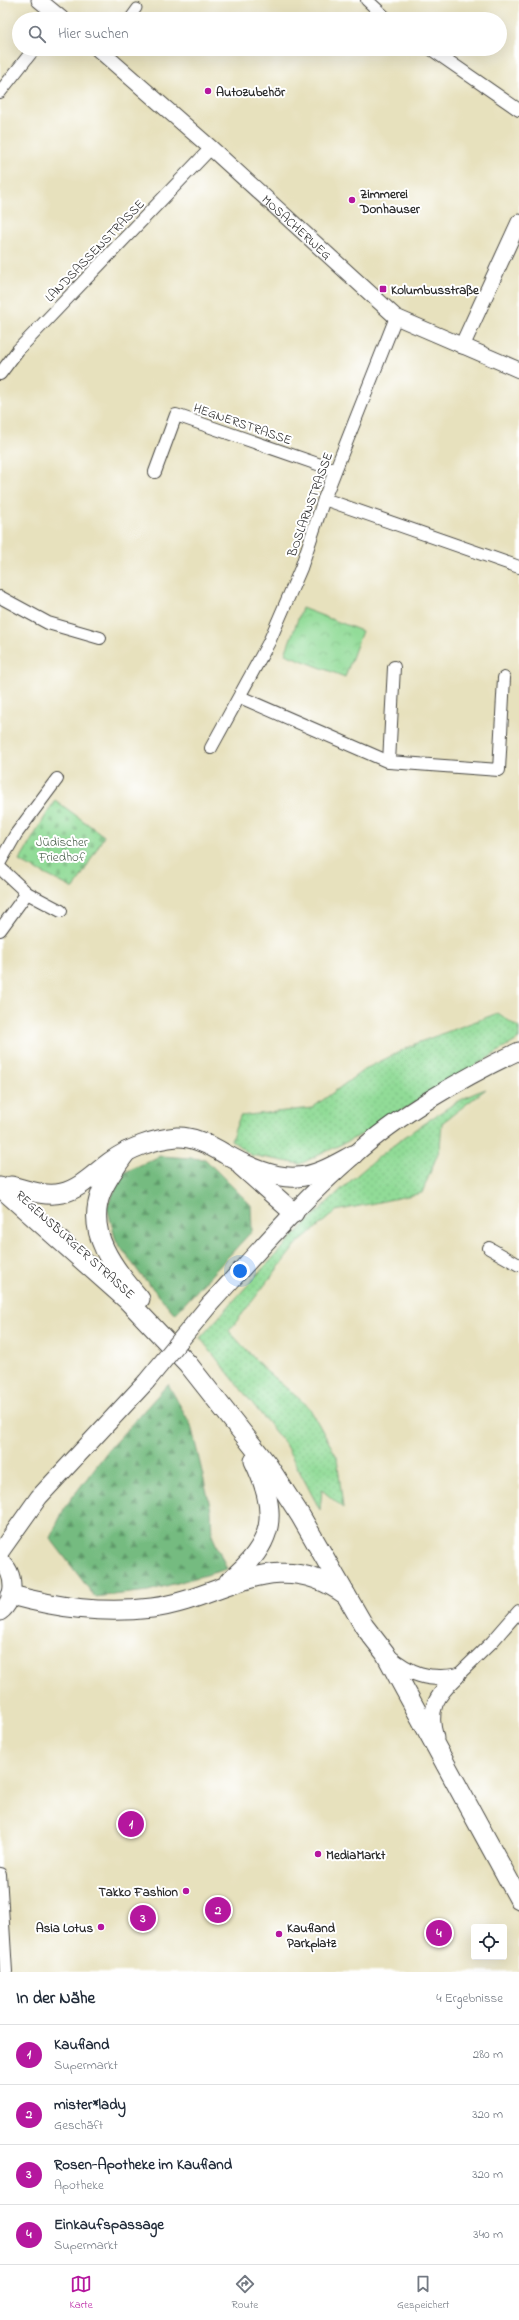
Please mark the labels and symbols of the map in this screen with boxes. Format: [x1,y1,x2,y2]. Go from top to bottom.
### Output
place label: Autozubehör [216,83,286,102]
marker: Autozubehör [203,86,213,96]
place label: Zimmerei Donhauser [359,185,421,219]
street label: MOSACHERWEG [257,191,335,265]
street label: LANDSASSENSTRASSE [41,195,149,307]
marker: Zimmerei Donhauser [347,195,357,205]
place label: Kolumbusstraße [391,281,480,300]
marker: Kolumbusstraße [378,284,388,294]
street label: HEGNERSTRASSE [191,399,294,450]
street label: BOSLARNSTRASSE [282,449,338,560]
park label: Jüdischer Friedhof [36,833,89,867]
street label: REGENSBURGER STRASSE [11,1186,139,1304]
your location [230,1261,250,1281]
pin: 1 [118,1809,144,1839]
place label: MediaMarkt [326,1846,386,1865]
marker: MediaMarkt [313,1849,323,1859]
place label: Takko Fashion [98,1883,179,1902]
marker: Takko Fashion [181,1886,191,1896]
pin: 2 [205,1895,231,1925]
pin: 3 [130,1903,156,1933]
pin: 4 [426,1918,452,1948]
place label: Asia Lotus [36,1919,93,1938]
place label: Kaufland Parkplatz [287,1919,337,1953]
marker: Asia Lotus [96,1922,106,1932]
marker: Kaufland Parkplatz [274,1929,284,1939]

